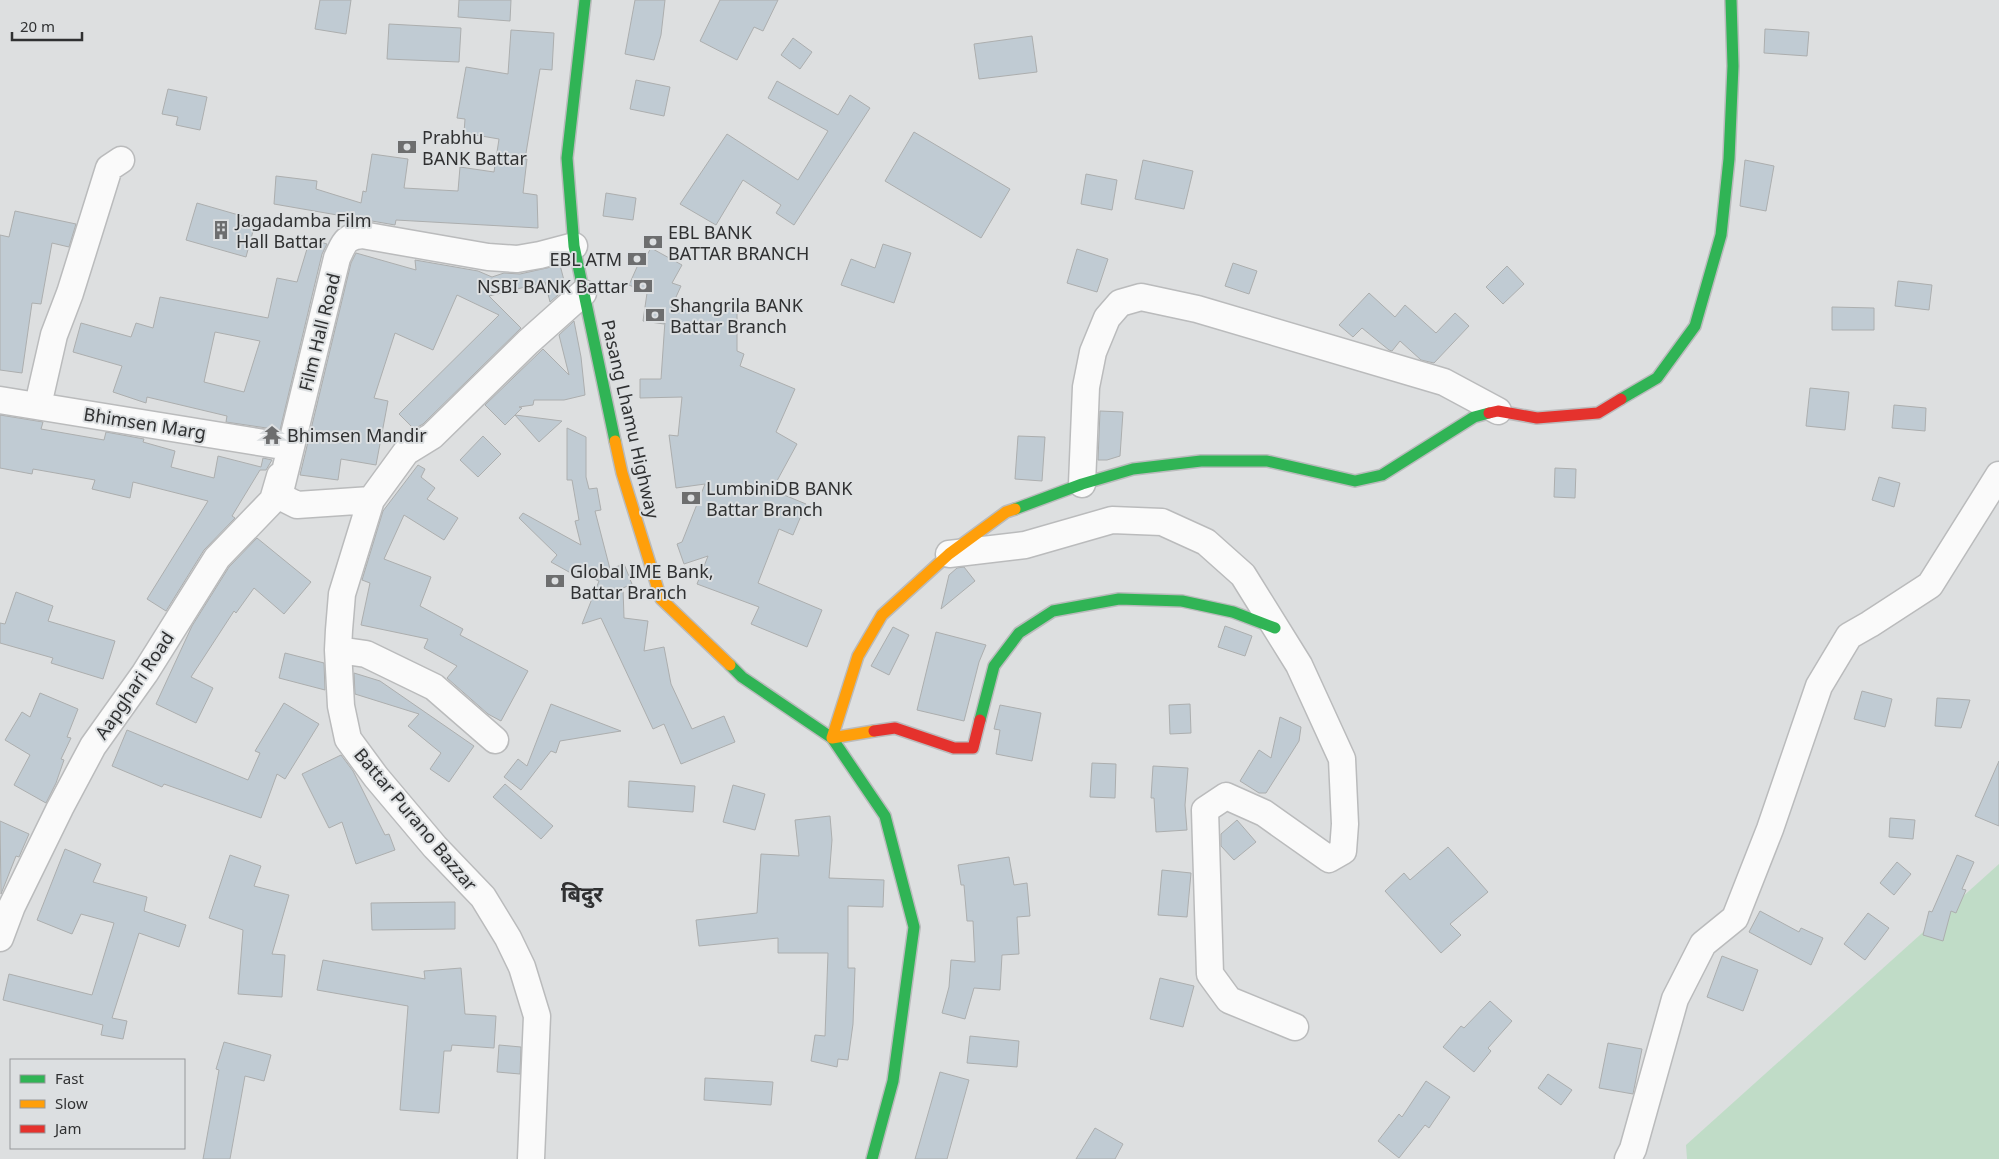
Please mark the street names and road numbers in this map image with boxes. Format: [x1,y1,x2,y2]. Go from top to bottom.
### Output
street label: Film Hall Road [293,270,345,394]
street label: Pasang Lhamu Highway [596,317,666,522]
street label: Bhimsen Marg [82,401,208,445]
street label: Aapghari Road [89,626,179,744]
street label: Battar Purano Bazzar [349,743,483,896]

